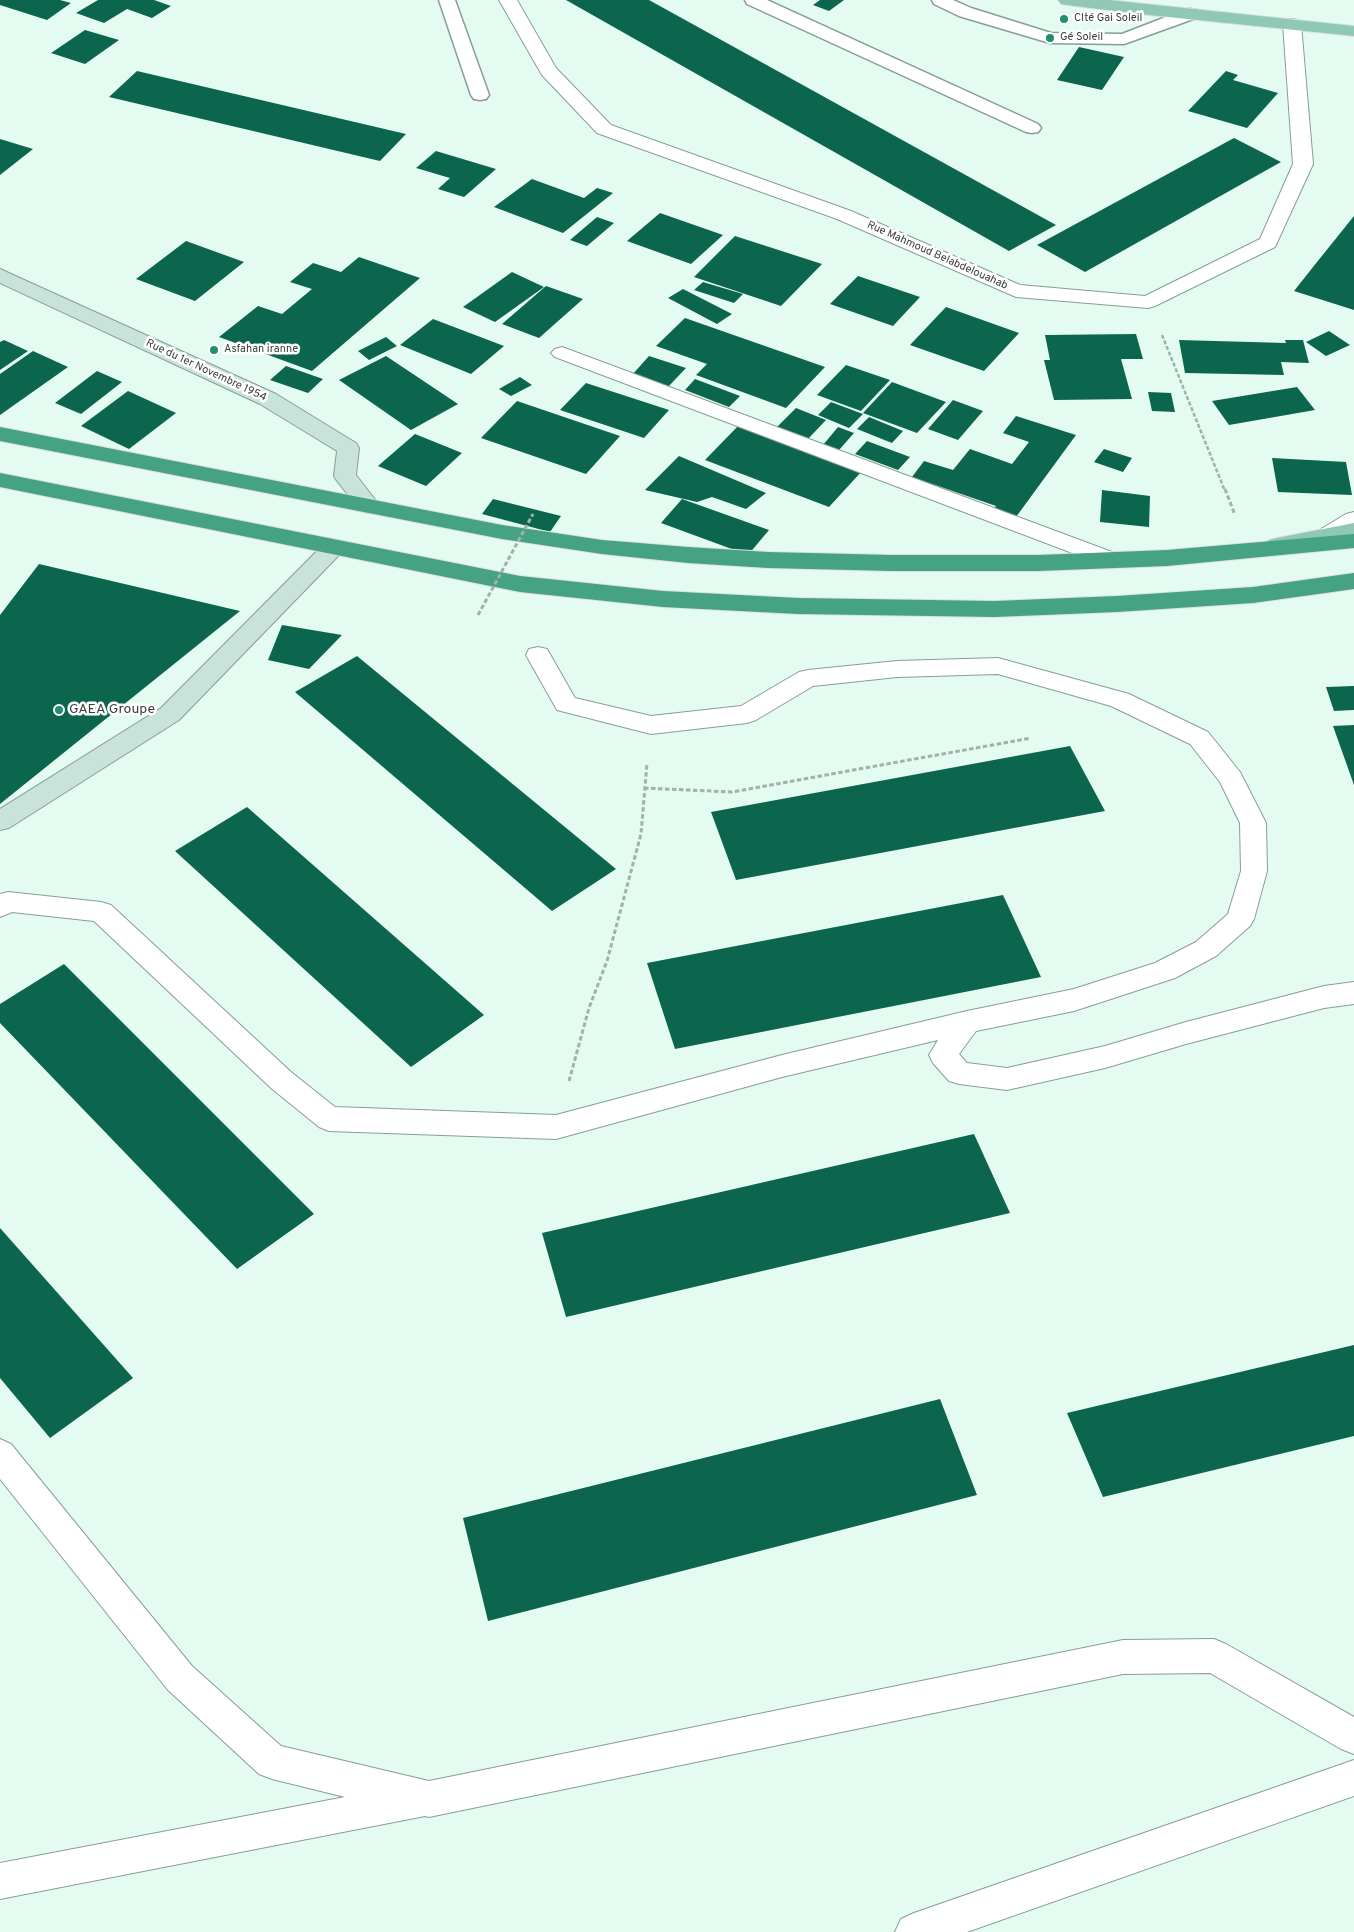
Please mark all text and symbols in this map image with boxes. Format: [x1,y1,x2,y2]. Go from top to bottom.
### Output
place label: CIté Gai Soleil [1074,12,1142,26]
marker: CIté Gai Soleil [1058,13,1070,25]
place label: Gé Soleil [1060,31,1103,45]
marker: Gé Soleil [1044,32,1056,44]
street label: Rue Mahmoud Belabdelouahab [865,219,1009,293]
street label: Rue du 1er Novembre 1954 [143,337,269,405]
place label: Asfahan iranne [224,343,298,357]
marker: Asfahan iranne [208,344,220,356]
place label: GAEA Groupe [69,702,155,718]
marker: GAEA Groupe [53,704,65,716]

